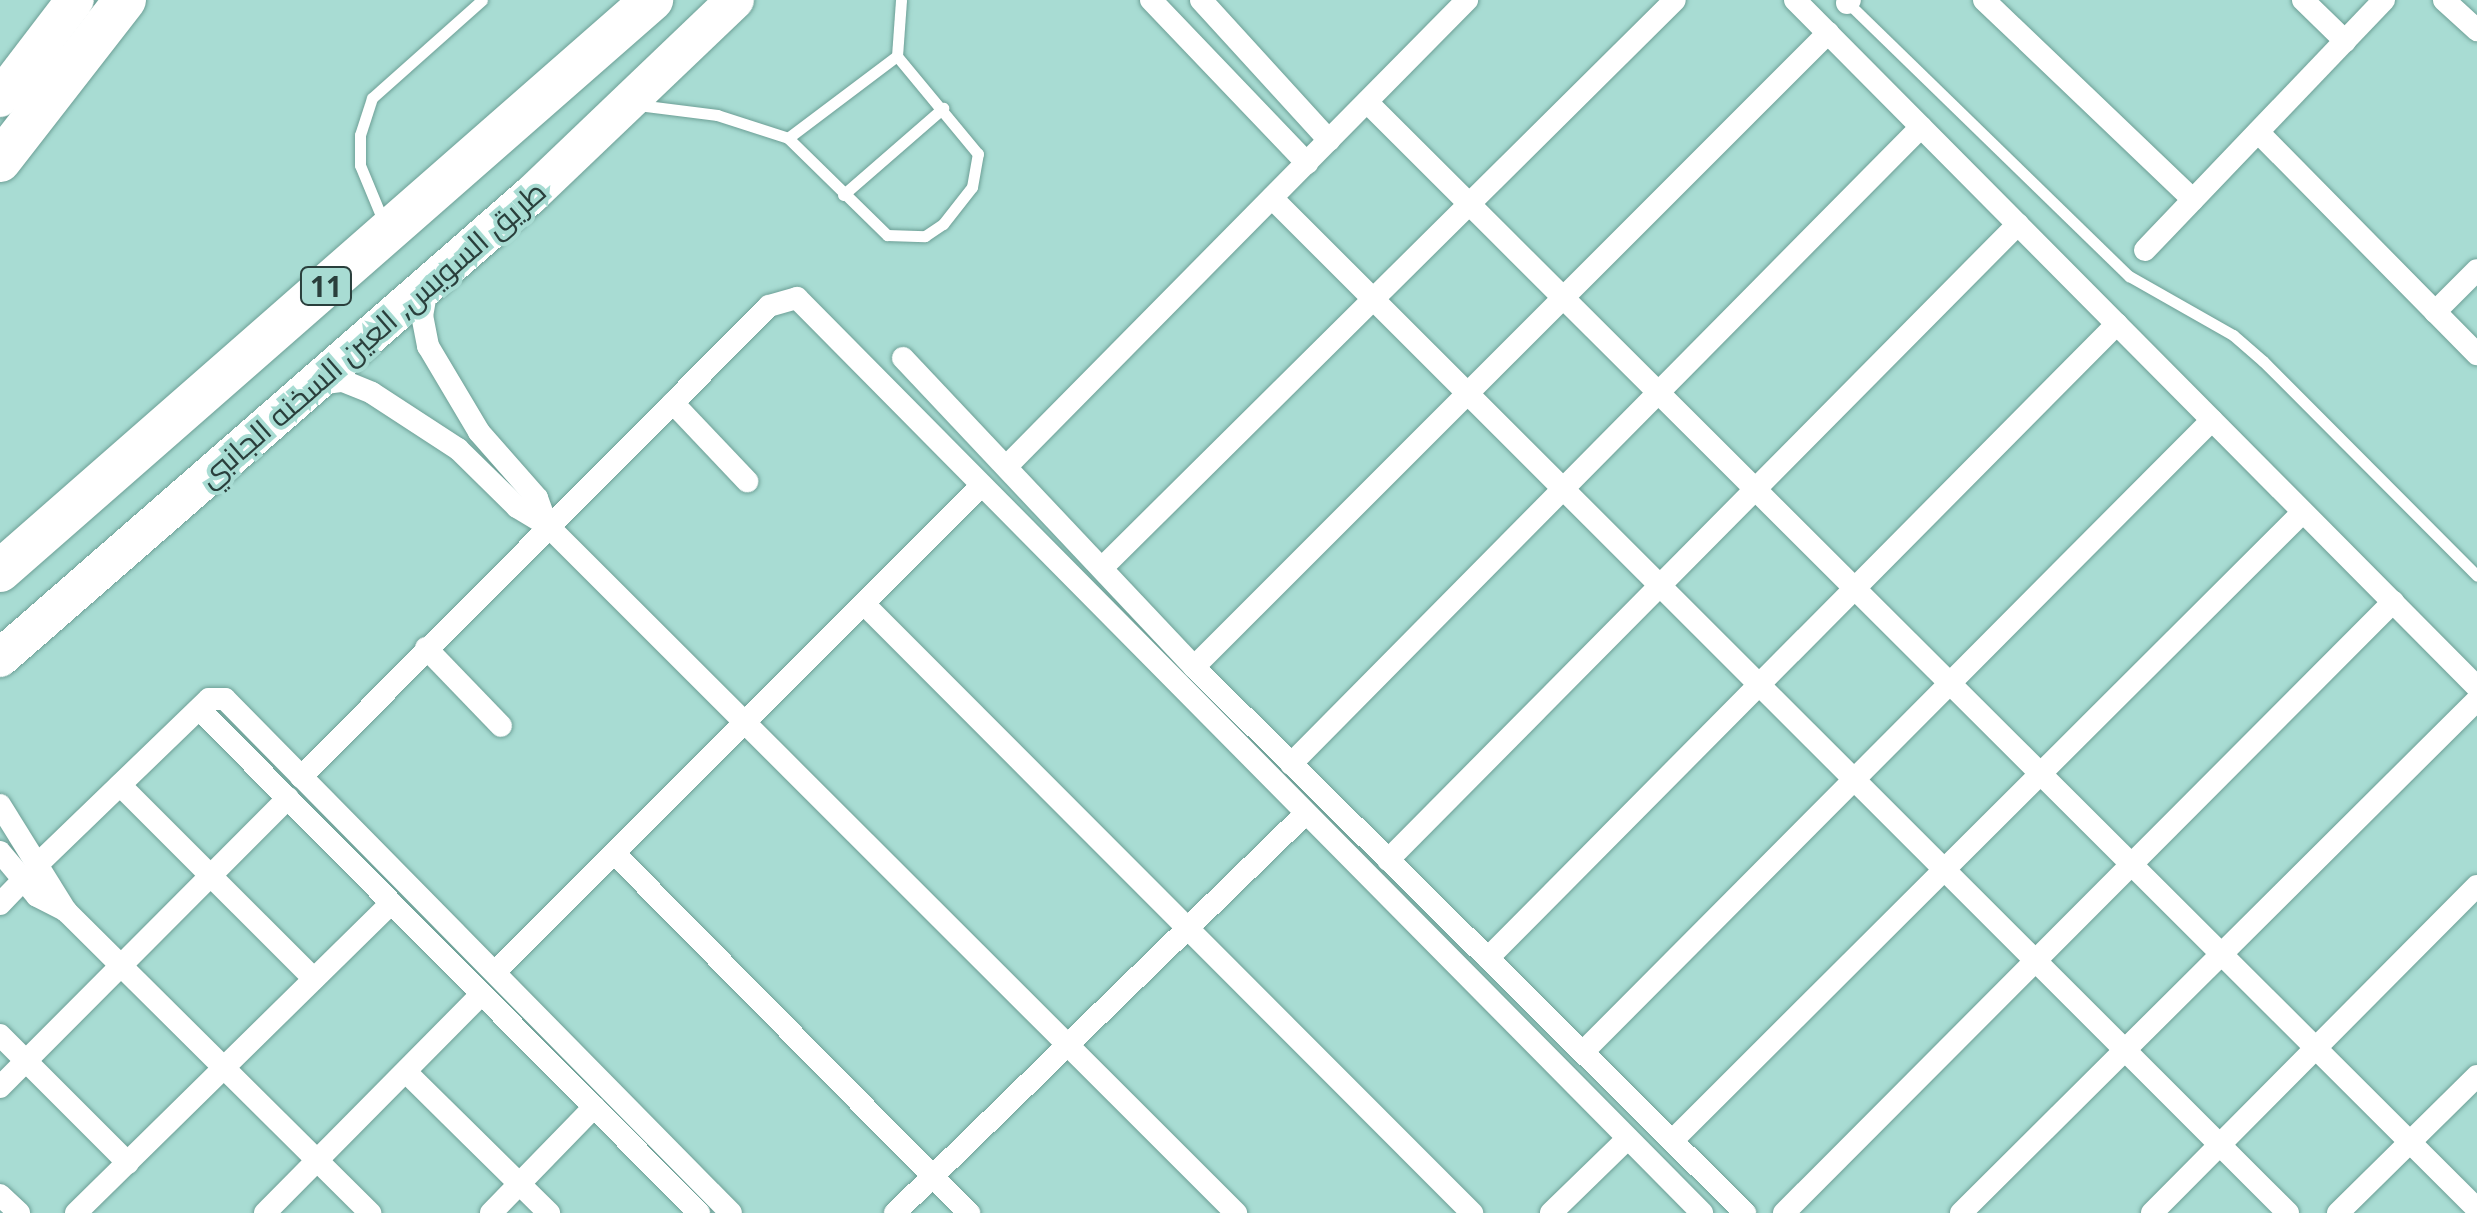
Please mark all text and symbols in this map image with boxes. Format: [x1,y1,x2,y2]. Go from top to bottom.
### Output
street label: طريق السويس, العين السخنه الجانبي [191,173,553,495]
road number: 11 [298,263,354,309]

